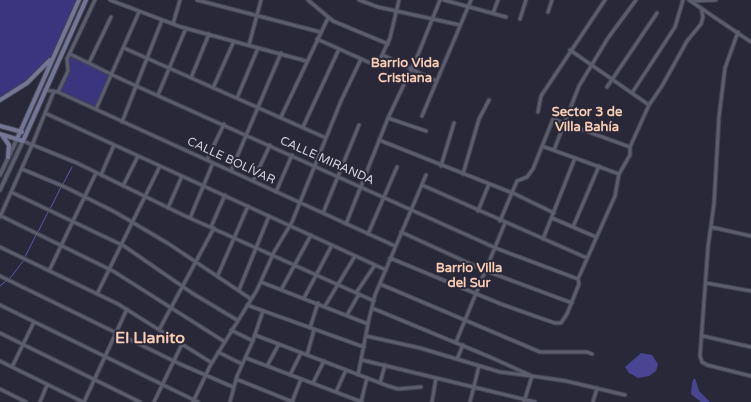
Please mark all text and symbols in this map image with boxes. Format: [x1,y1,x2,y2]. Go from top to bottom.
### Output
district label: Barrio Vida Cristiana [371,56,439,87]
district label: Sector 3 de Villa Bahía [552,105,622,136]
street label: CALLE BOLÍVAR [185,134,277,188]
street label: CALLE MIRANDA [278,134,376,188]
district label: Barrio Villa del Sur [436,261,502,292]
district label: El Llanito [115,329,185,349]

